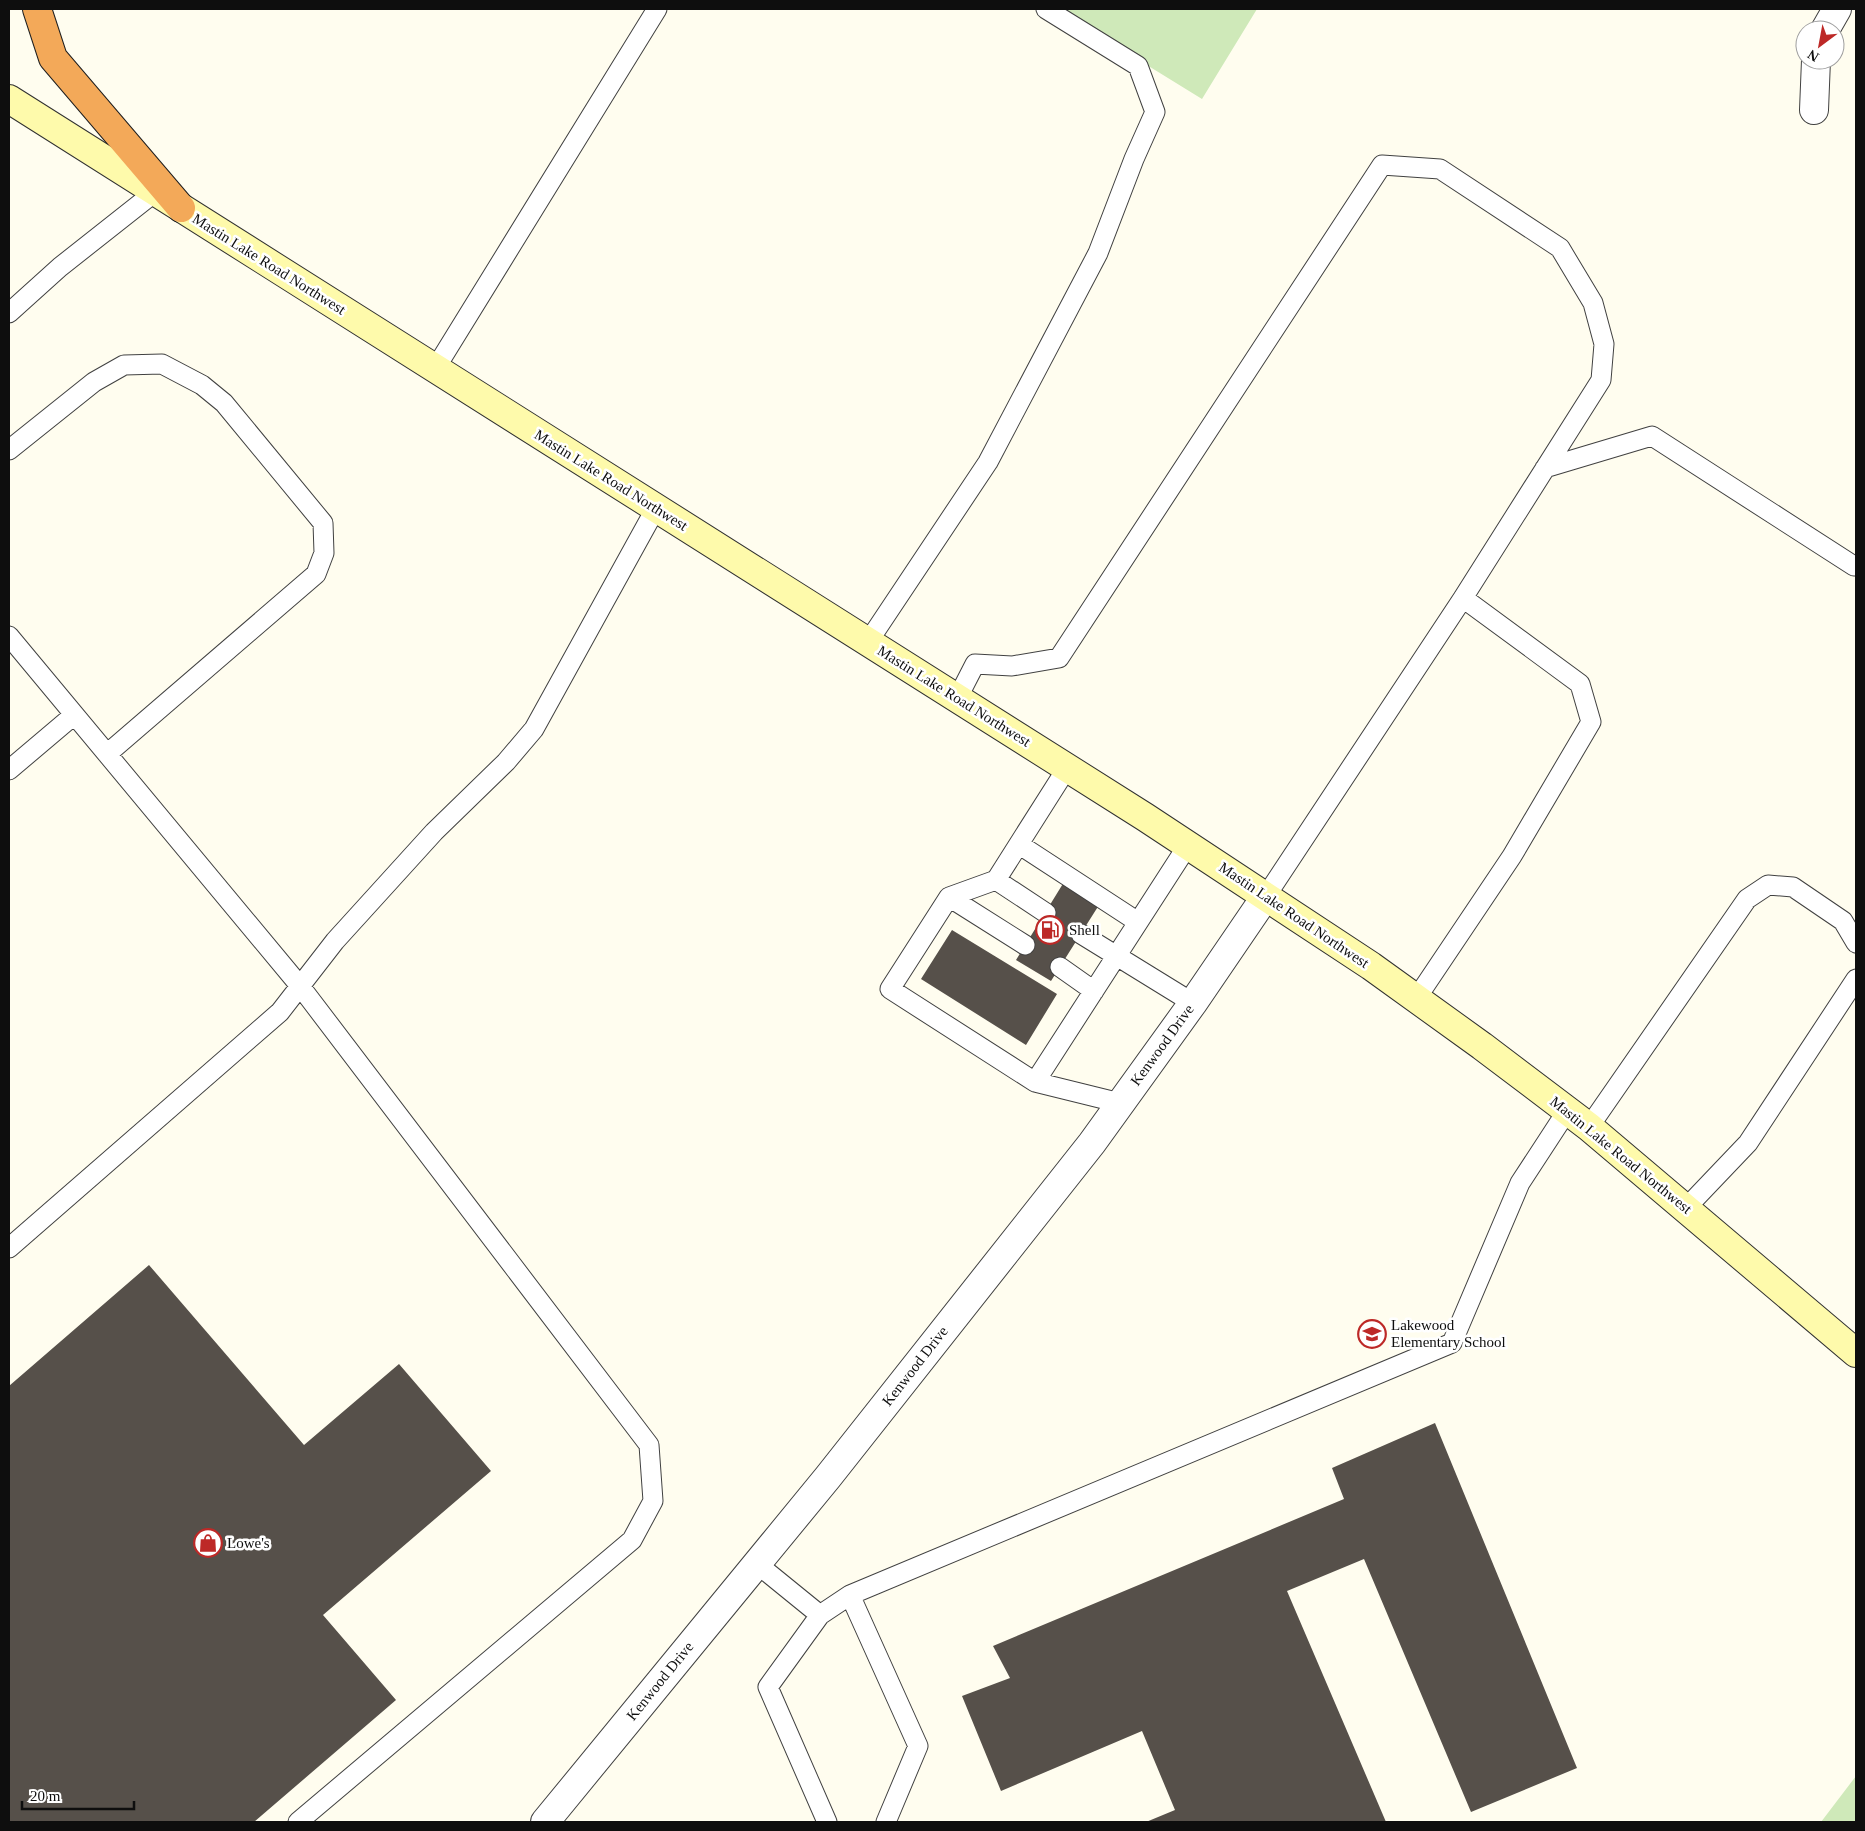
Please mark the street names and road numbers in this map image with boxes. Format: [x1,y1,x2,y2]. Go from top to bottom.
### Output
street label: Mastin Lake Road Northwest [190,210,349,318]
street label: Mastin Lake Road Northwest [532,426,691,534]
street label: Mastin Lake Road Northwest [875,642,1034,750]
street label: Mastin Lake Road Northwest [1216,859,1373,972]
street label: Kenwood Drive [1127,1001,1197,1089]
street label: Mastin Lake Road Northwest [1547,1093,1695,1217]
street label: Kenwood Drive [879,1323,951,1409]
street label: Kenwood Drive [624,1638,697,1723]

